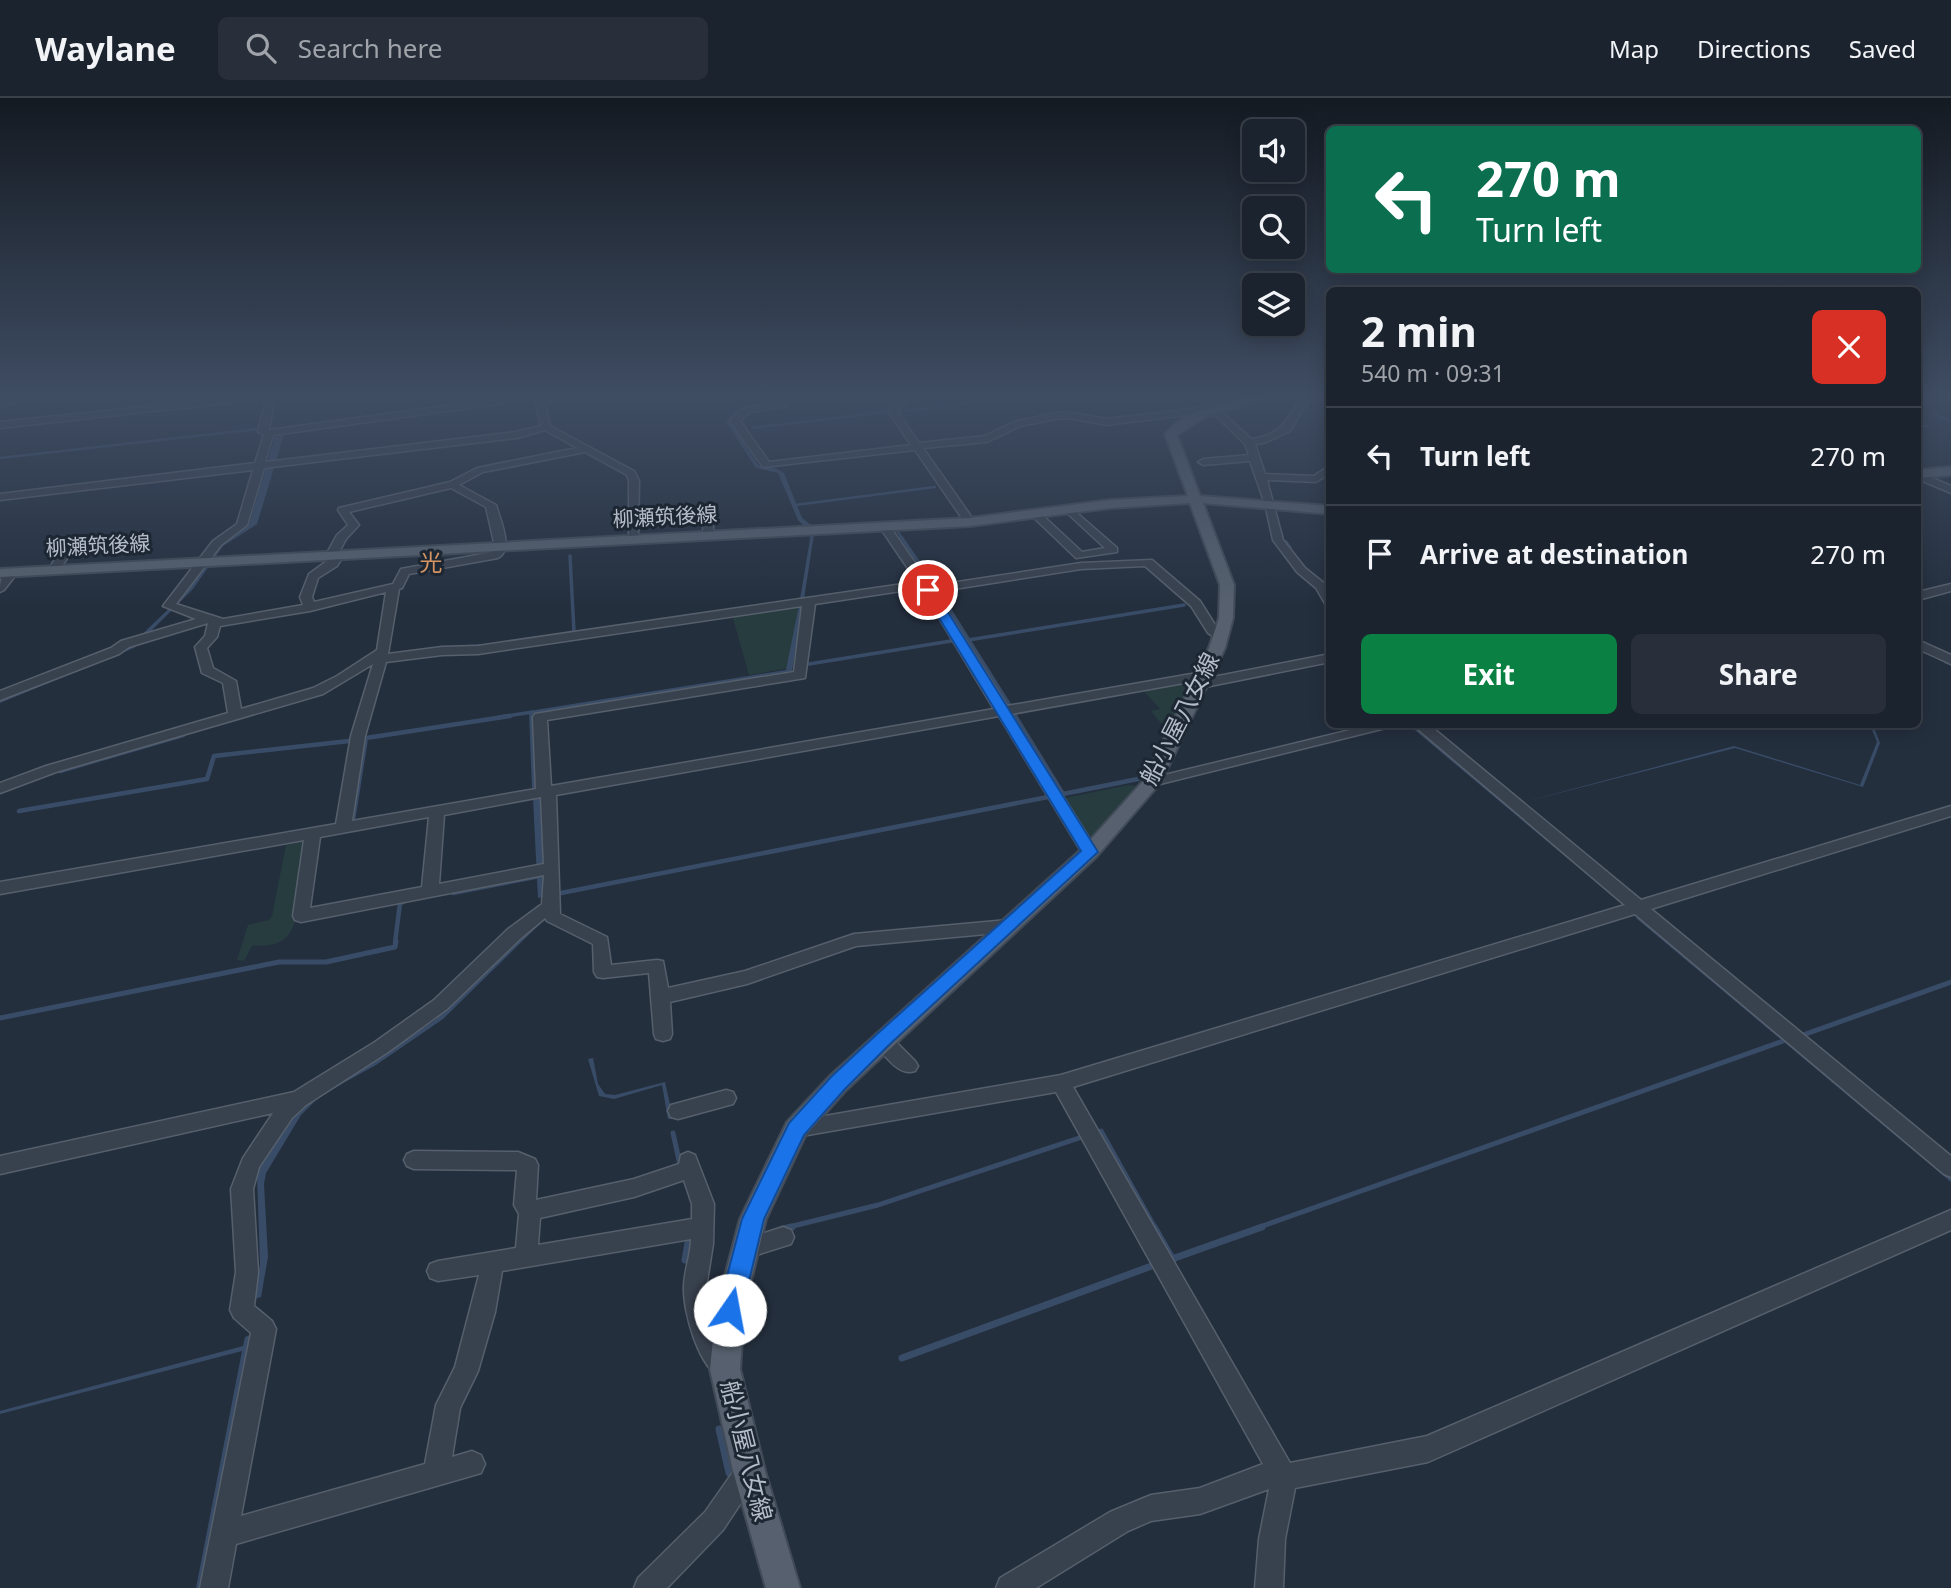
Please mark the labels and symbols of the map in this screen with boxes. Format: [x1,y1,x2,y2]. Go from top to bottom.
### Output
street label: 柳瀬筑後線 [612,499,718,533]
street label: 柳瀬筑後線 [45,528,151,562]
district label: 光 [420,546,443,578]
pin [898,560,958,620]
street label: 船小屋八女線 [1131,647,1226,790]
position arrow [693,1273,767,1347]
street label: 船小屋八女線 [714,1377,781,1524]

